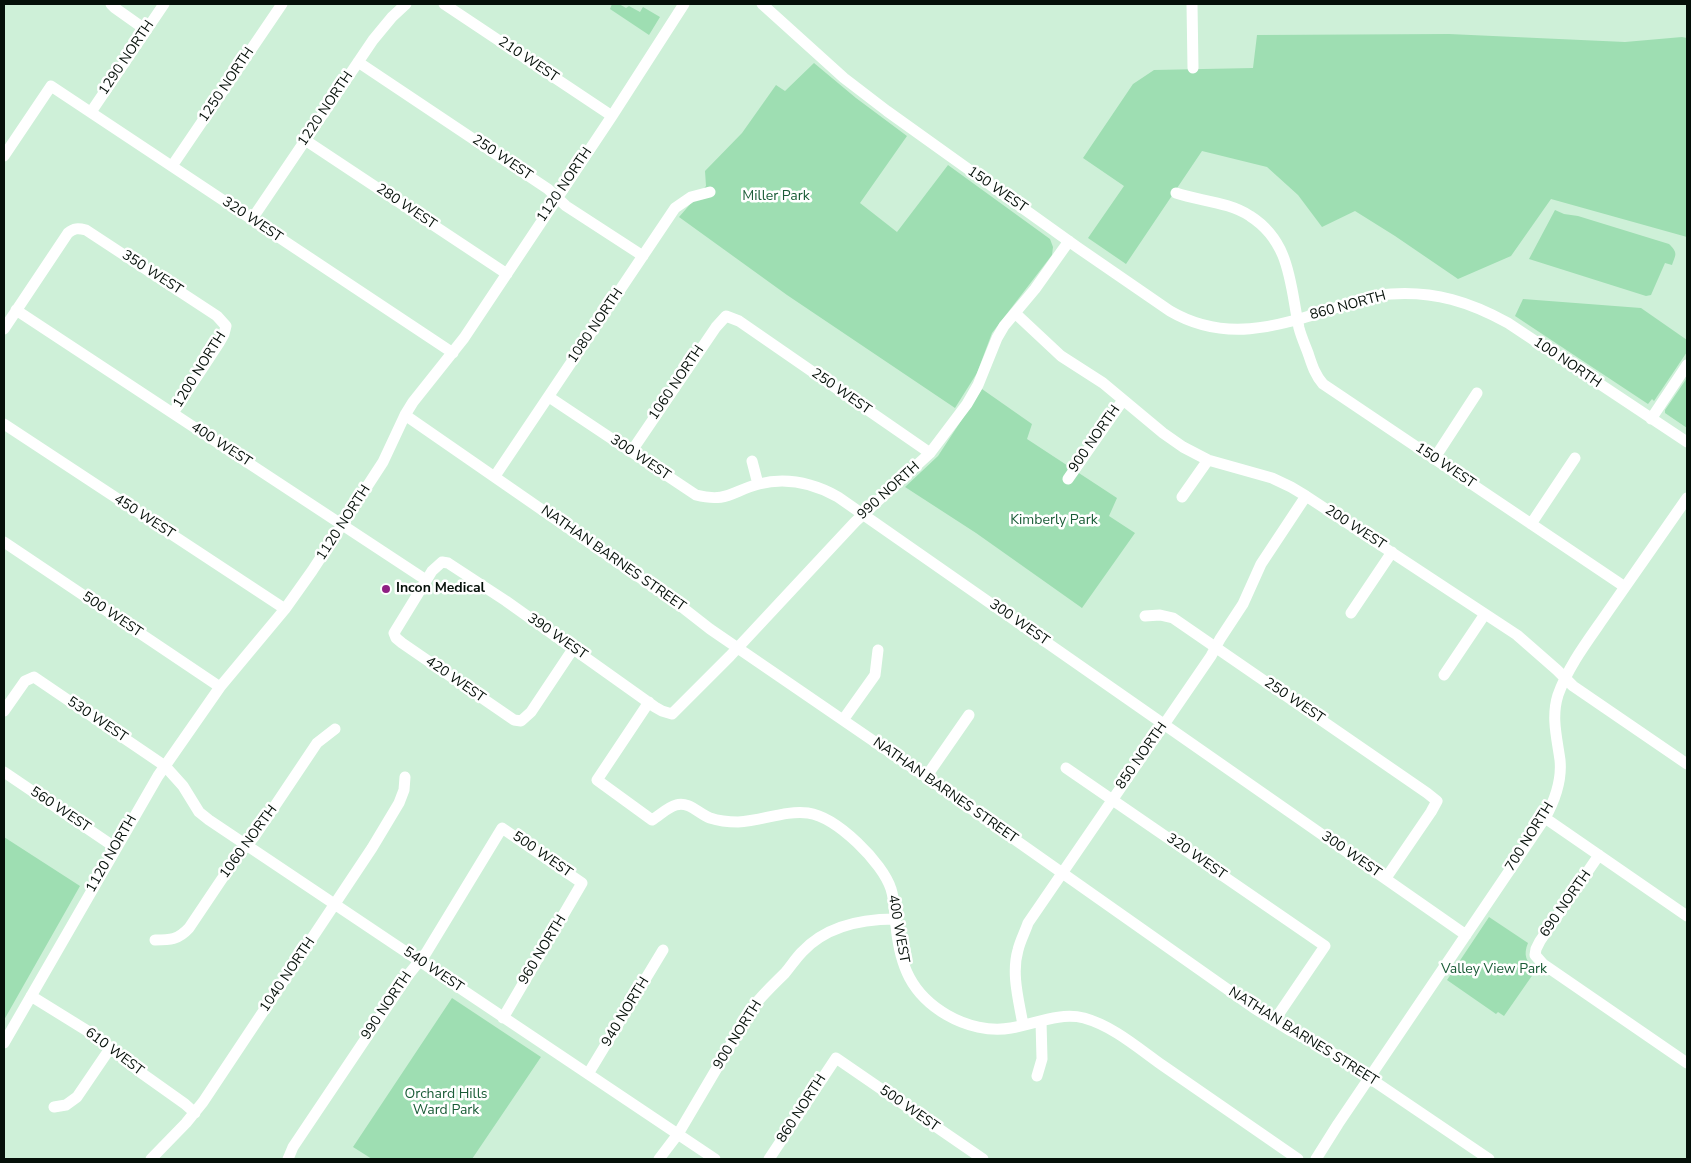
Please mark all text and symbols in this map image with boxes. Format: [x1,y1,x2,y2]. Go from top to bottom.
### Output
street label: 1290 NORTH [96,17,158,99]
street label: 210 WEST [495,34,561,86]
street label: 1250 NORTH [196,44,258,126]
street label: 1220 NORTH [295,68,357,150]
street label: 250 WEST [469,132,535,184]
street label: 1120 NORTH [534,144,596,226]
street label: 150 WEST [964,163,1030,217]
street label: 280 WEST [373,181,439,233]
park label: Miller Park [742,189,810,205]
street label: 320 WEST [219,194,285,246]
street label: 350 WEST [118,247,186,299]
street label: 1080 NORTH [565,285,627,367]
street label: 860 NORTH [1308,288,1388,324]
street label: 1200 NORTH [170,329,230,411]
street label: 100 NORTH [1530,334,1604,392]
street label: 1060 NORTH [646,342,708,424]
street label: 250 WEST [808,365,874,419]
street label: 900 NORTH [1066,402,1124,476]
street label: 400 WEST [187,419,255,471]
street label: 300 WEST [607,432,673,484]
street label: 150 WEST [1412,440,1478,492]
street label: 990 NORTH [854,459,924,523]
street label: 1120 NORTH [313,482,375,564]
street label: 450 WEST [110,491,178,543]
street label: NATHAN BARNES STREET [537,502,689,616]
street label: 200 WEST [1321,502,1389,554]
park label: Kimberly Park [1010,513,1098,529]
place label: Incon Medical [396,581,485,597]
marker: Incon Medical [380,583,392,595]
street label: 500 WEST [79,589,145,641]
street label: 300 WEST [986,596,1052,650]
street label: 390 WEST [524,610,590,664]
street label: 420 WEST [422,653,488,707]
street label: 250 WEST [1261,675,1327,727]
street label: 530 WEST [64,694,130,746]
street label: 850 NORTH [1113,719,1171,793]
street label: NATHAN BARNES STREET [869,734,1021,848]
street label: 560 WEST [27,784,93,836]
street label: 700 NORTH [1502,799,1558,875]
street label: 1060 NORTH [217,802,281,882]
street label: 1120 NORTH [83,812,141,896]
street label: 500 WEST [509,828,575,882]
street label: 300 WEST [1318,828,1384,882]
street label: 320 WEST [1163,830,1229,884]
street label: 690 NORTH [1537,867,1595,941]
street label: 400 WEST [884,894,912,964]
street label: 960 NORTH [516,912,570,988]
street label: 1040 NORTH [257,934,319,1016]
street label: 540 WEST [400,944,466,996]
park label: Valley View Park [1441,962,1547,978]
street label: 990 NORTH [358,969,416,1043]
street label: 940 NORTH [599,974,653,1050]
street label: NATHAN BARNES STREET [1225,984,1381,1090]
street label: 900 NORTH [710,997,766,1073]
street label: 610 WEST [81,1025,147,1079]
street label: 860 NORTH [774,1072,830,1146]
street label: 500 WEST [876,1082,942,1136]
park label: Orchard Hills Ward Park [404,1087,488,1120]

